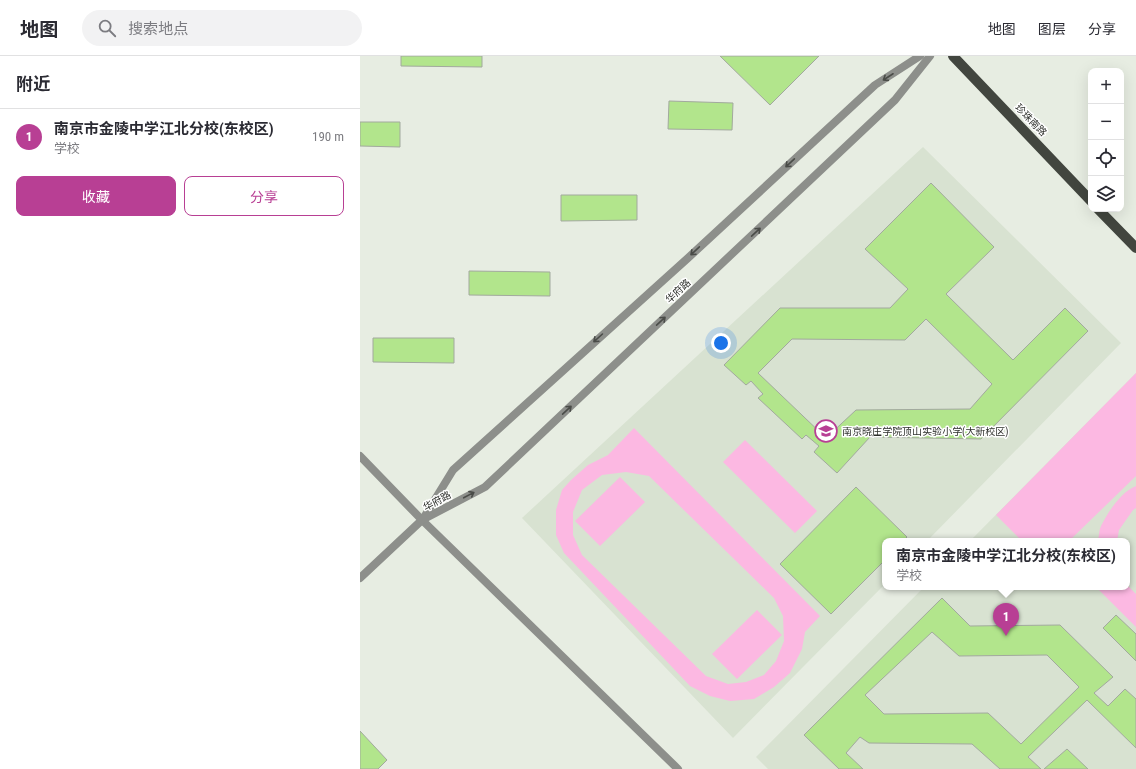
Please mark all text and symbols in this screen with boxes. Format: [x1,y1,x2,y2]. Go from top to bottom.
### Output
search box [82,10,362,46]
icon: search [96,17,118,39]
text: 地图 [20,18,58,41]
text: 搜索地点 [128,20,188,38]
text: 地图 [988,21,1016,37]
text: 图层 [1038,21,1066,37]
text: 分享 [1088,21,1116,37]
map controls [1088,68,1124,212]
button: + [1088,68,1124,104]
one-way arrow [882,73,893,81]
text: 附近 [16,74,50,94]
street label: 珍珠南路 [1013,102,1049,138]
button: − [1088,104,1124,140]
text: 南京市金陵中学江北分校(东校区) [54,120,274,138]
text: 1 [26,129,32,144]
text: 190 m [312,129,344,144]
button: locate [1088,140,1124,176]
text: 学校 [54,141,80,156]
one-way arrow [785,158,795,168]
button: 收藏 [16,176,176,216]
button: 分享 [184,176,344,216]
button: layers [1088,176,1124,212]
one-way arrow [751,227,761,237]
one-way arrow [690,246,700,256]
street label: 华府路 [663,277,693,305]
one-way arrow [656,316,666,326]
your location [711,333,731,353]
one-way arrow [593,334,603,343]
one-way arrow [561,406,571,415]
school or university icon: 南京晓庄学院顶山实验小学(大新校区) [813,418,839,444]
place label: 南京晓庄学院顶山实验小学(大新校区) [842,426,1008,438]
street label: 华府路 [421,489,453,513]
one-way arrow [463,491,475,498]
popup [882,538,1130,590]
text: 南京市金陵中学江北分校(东校区) [896,547,1116,565]
text: 学校 [896,568,922,583]
pin: 1 [993,603,1019,636]

